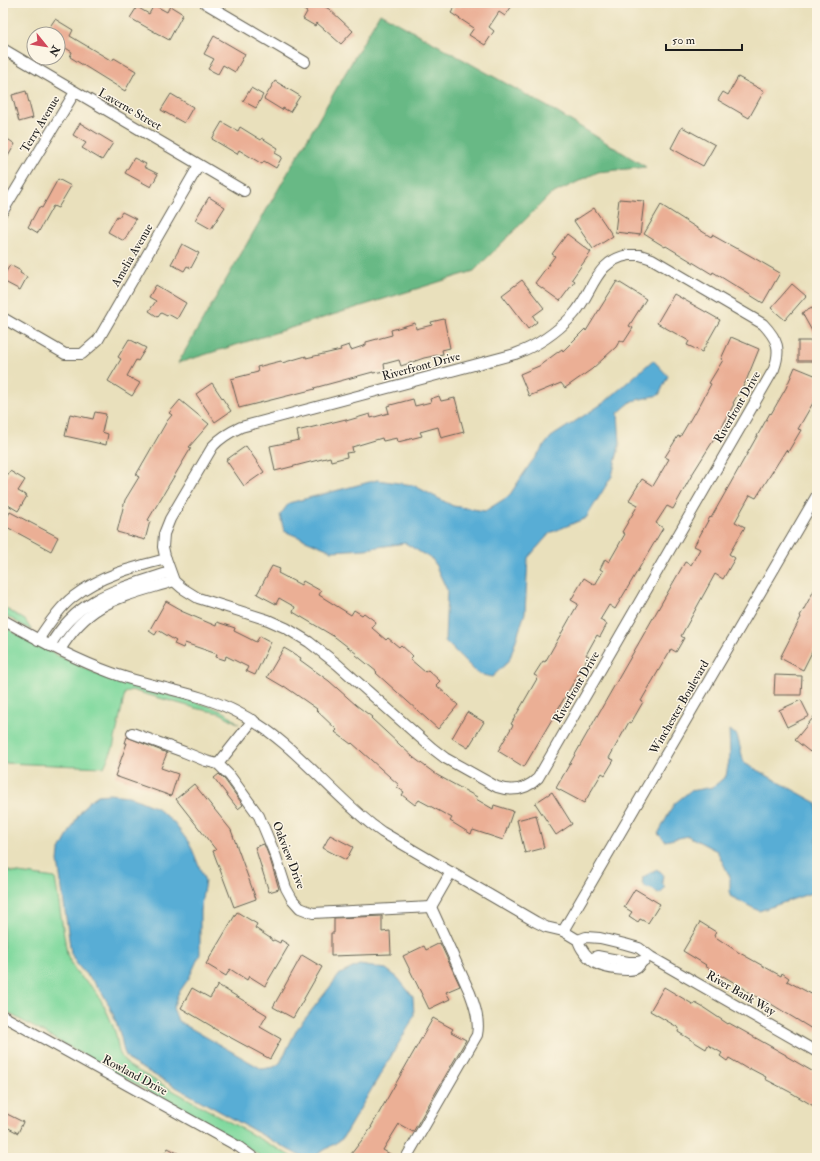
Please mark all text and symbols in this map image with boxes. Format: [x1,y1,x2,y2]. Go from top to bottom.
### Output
north arrow [26,26,66,66]
scale bar [666,26,742,52]
text: 50 m [672,33,696,48]
text: N [46,42,63,59]
street label: Laverne Street [95,85,164,134]
street label: Terry Avenue [18,93,63,156]
street label: Amelia Avenue [108,221,157,290]
street label: Riverfront Drive [380,349,462,384]
street label: Riverfront Drive [711,369,764,446]
street label: Riverfront Drive [550,649,603,726]
street label: Winchester Boulevard [646,658,712,758]
street label: Oakview Drive [269,819,308,891]
street label: River Bank Way [704,968,779,1020]
street label: Rowland Drive [100,1052,170,1099]

